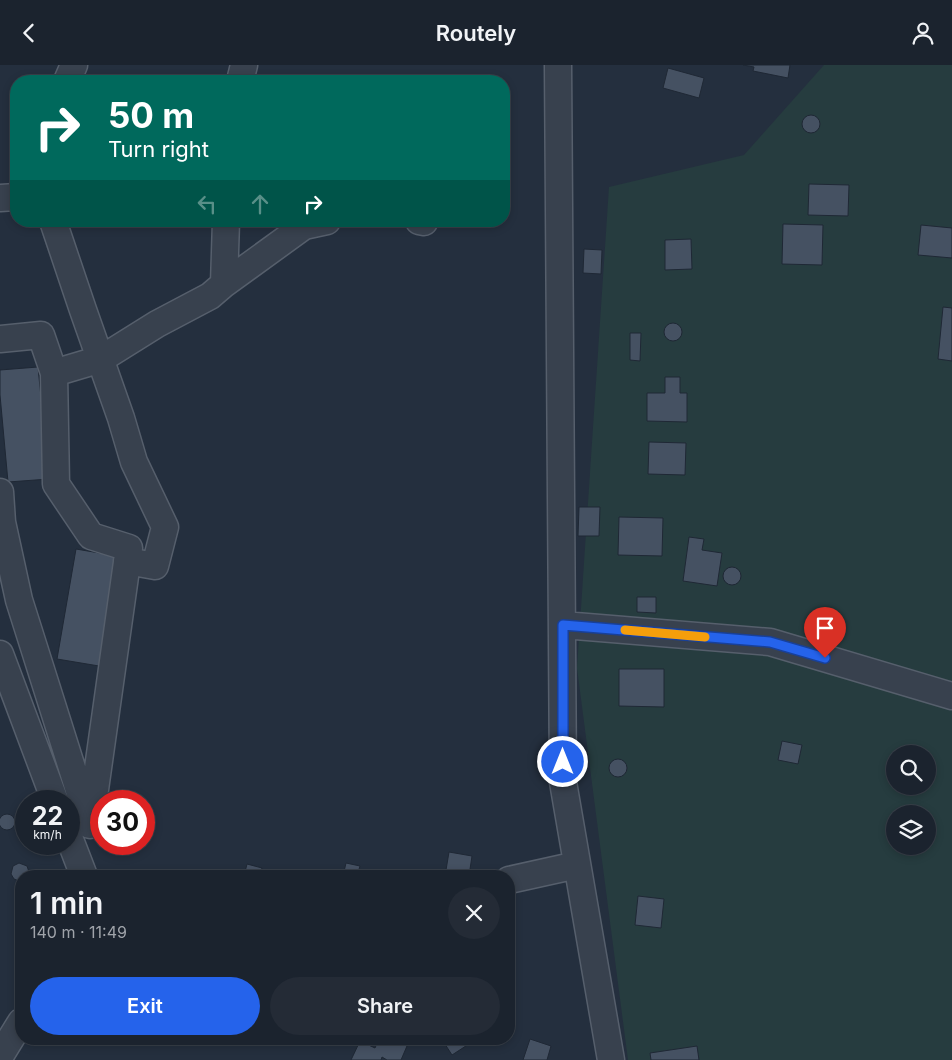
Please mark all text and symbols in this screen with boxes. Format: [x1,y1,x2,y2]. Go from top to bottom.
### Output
icon: back [15,19,43,47]
icon: person [909,19,937,47]
text: Routely [436,20,516,46]
text: 50 m [108,94,194,136]
icon: right [25,95,90,160]
text: Turn right [108,136,209,162]
icon: left [193,190,221,218]
icon: ahead [246,190,274,218]
icon: right [299,190,327,218]
pin [804,607,846,658]
icon: arrive [811,614,839,642]
position arrow [536,735,588,787]
map controls [886,745,936,855]
button: search [886,745,936,795]
speed limit sign: 30 [90,790,155,855]
text: 22 [32,801,63,831]
button: layers [886,805,936,855]
text: km/h [33,827,62,842]
text: 1 min [30,885,103,921]
button: close [448,887,500,939]
text: 140 m · 11:49 [30,922,127,942]
button: Exit [30,977,260,1035]
button: Share [270,977,500,1035]

